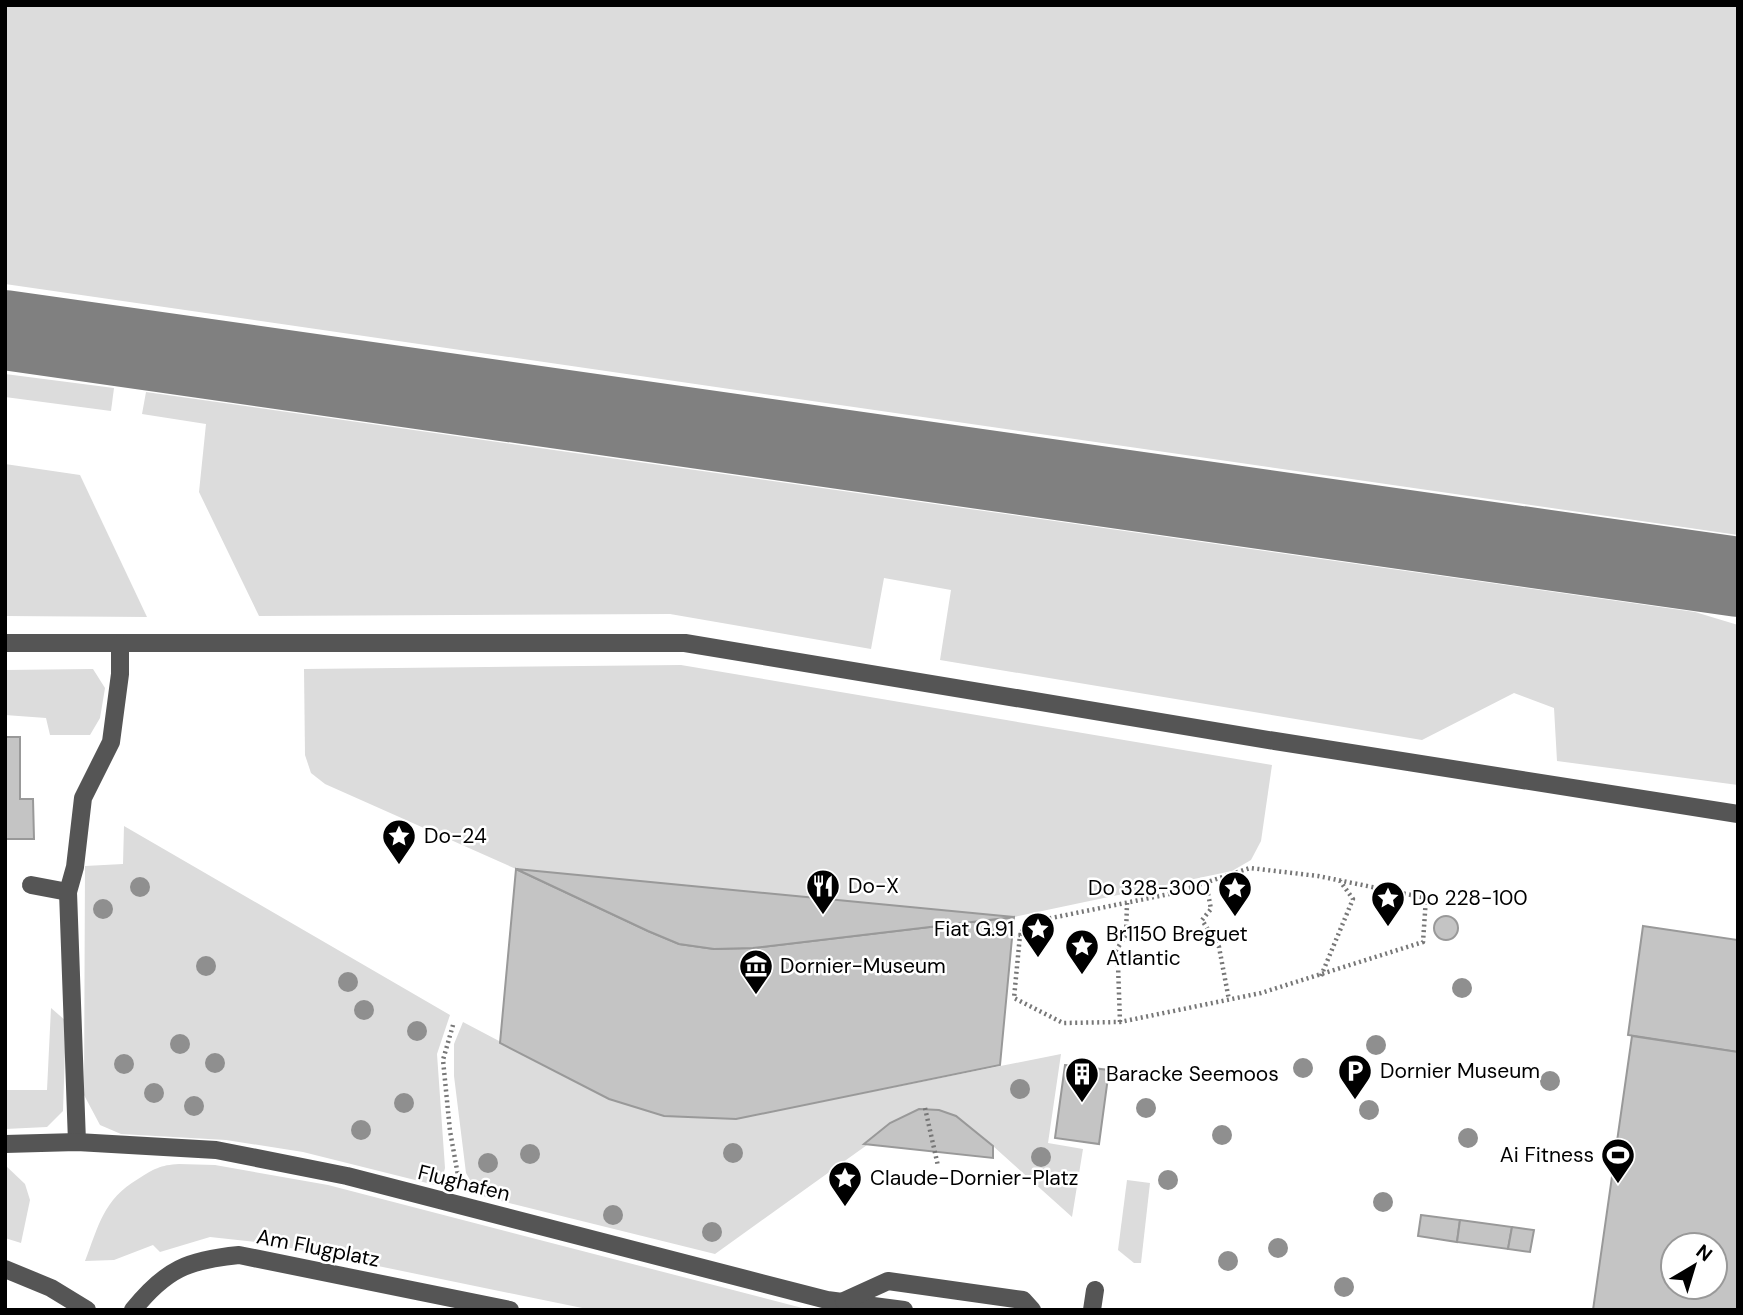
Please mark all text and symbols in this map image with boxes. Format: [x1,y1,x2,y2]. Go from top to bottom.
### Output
place icon: Do-24 [380,817,418,866]
place label: Do-24 [424,822,487,850]
restaurant icon: Do-X [804,867,842,916]
place icon: Do 328-300 [1216,869,1254,918]
place label: Do-X [848,872,899,900]
place label: Do 328-300 [1088,874,1210,902]
place icon: Do 228-100 [1369,879,1407,928]
place label: Do 228-100 [1412,884,1528,912]
place icon: Fiat G.91 [1019,910,1057,959]
place label: Fiat G.91 [934,915,1014,943]
place label: Br1150 Breguet Atlantic [1106,920,1248,972]
place icon: Br1150 Breguet Atlantic [1063,927,1101,976]
museum icon: Dornier-Museum [737,947,775,996]
place label: Dornier-Museum [780,952,946,980]
parking icon: Dornier Museum [1336,1052,1374,1101]
building icon: Baracke Seemoos [1063,1055,1101,1104]
place label: Dornier Museum [1380,1057,1540,1085]
place label: Baracke Seemoos [1106,1060,1279,1088]
sports icon: Ai Fitness [1599,1136,1637,1185]
place label: Ai Fitness [1500,1141,1594,1169]
street label: Flughafen [415,1158,513,1208]
place icon: Claude-Dornier-Platz [826,1159,864,1208]
place label: Claude-Dornier-Platz [870,1164,1078,1192]
street label: Am Flugplatz [254,1222,382,1274]
north arrow [1659,1231,1729,1301]
text: N [1691,1239,1717,1267]

